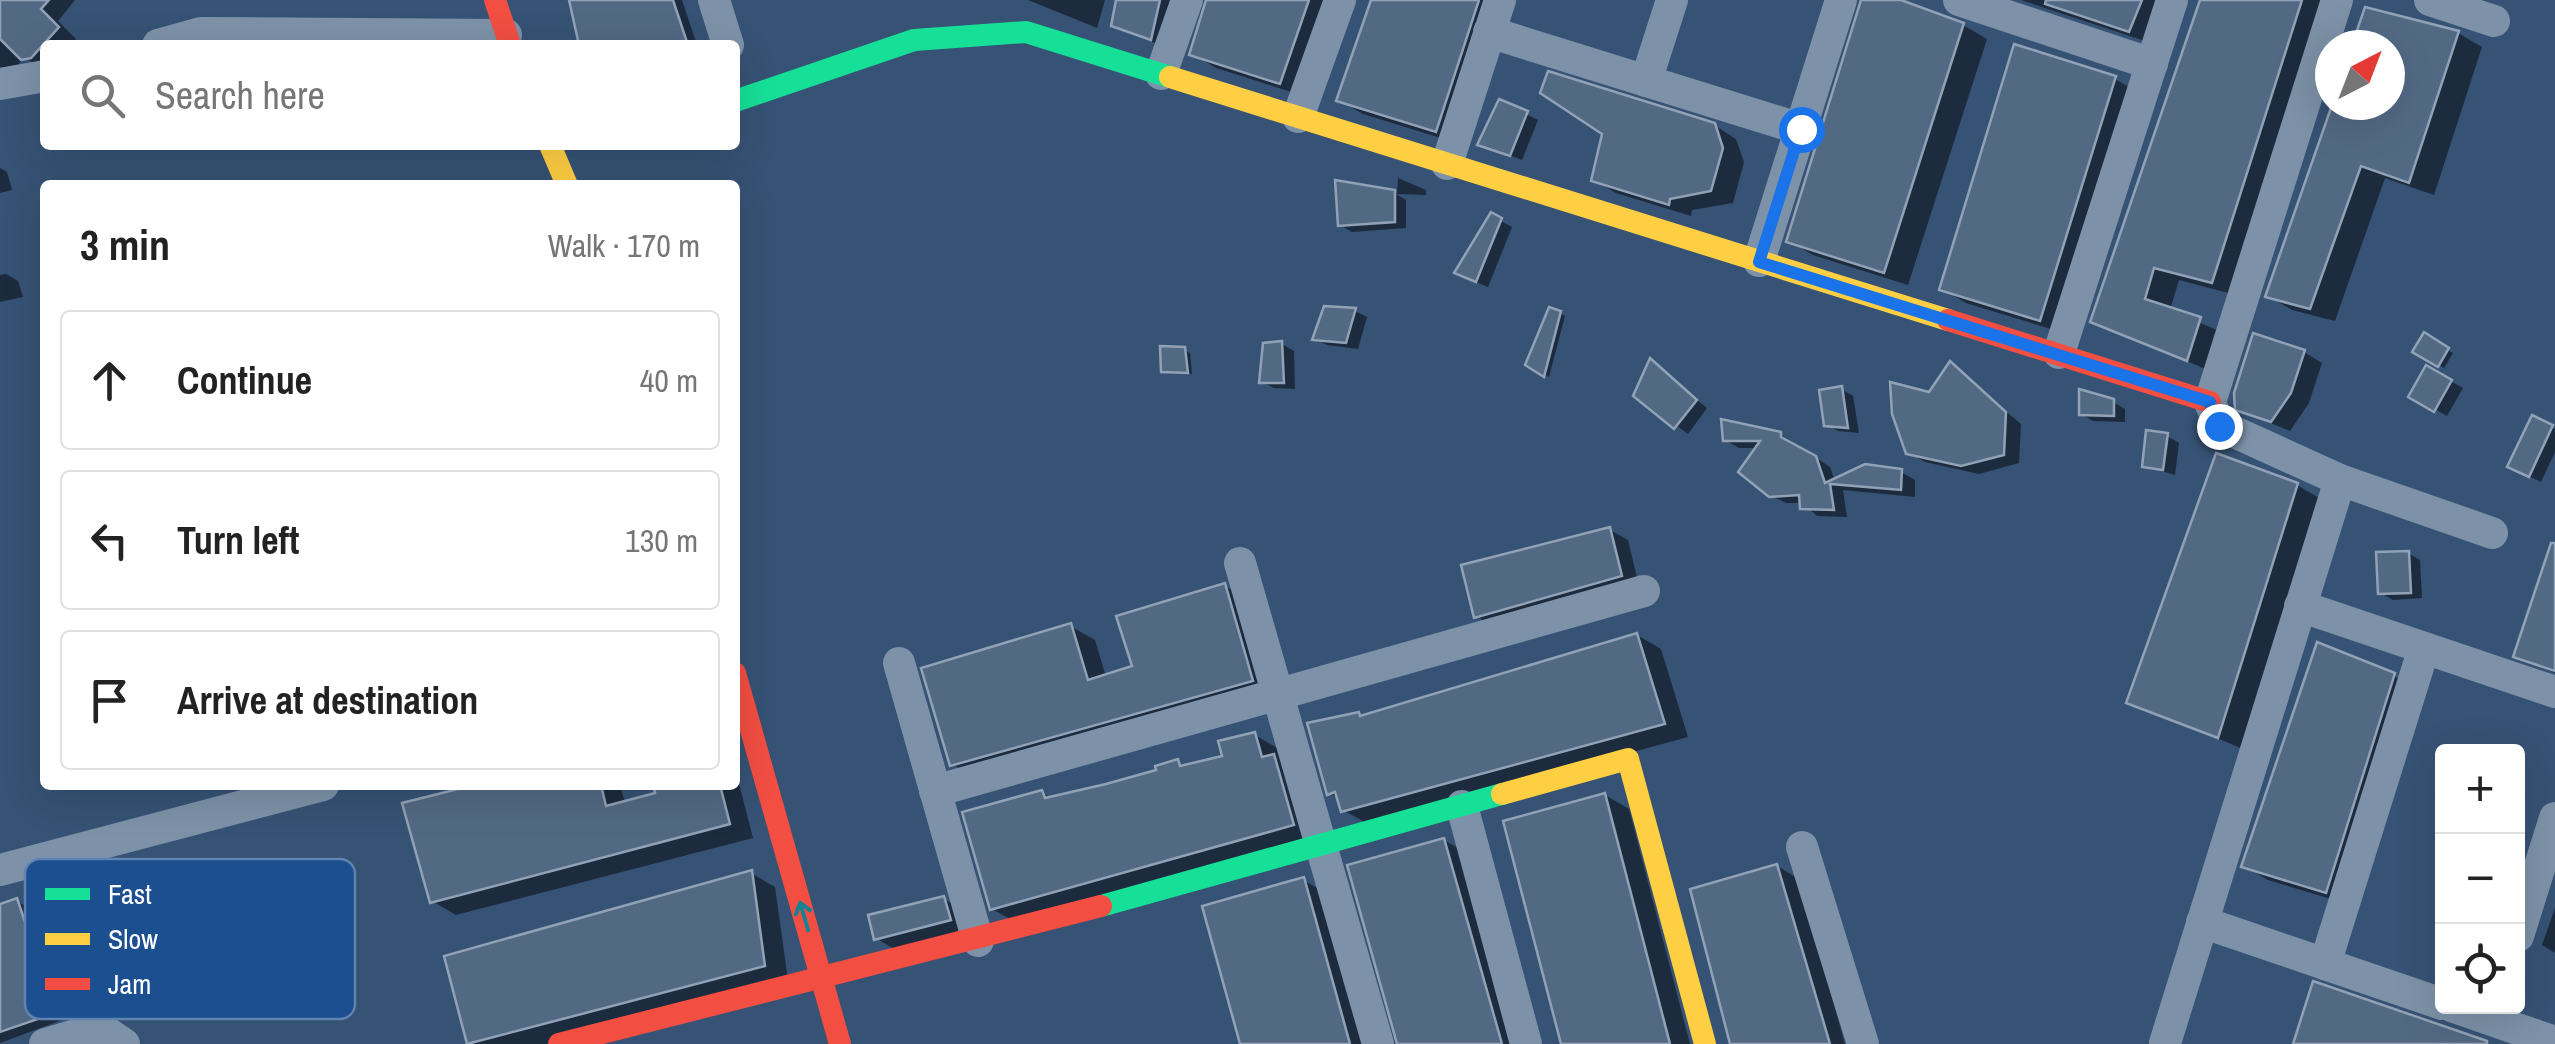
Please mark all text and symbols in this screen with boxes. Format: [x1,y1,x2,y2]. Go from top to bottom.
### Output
north arrow [2315,30,2405,120]
search box [40,40,740,150]
icon: search [75,68,130,123]
text: Search here [155,70,325,121]
route start [1779,107,1825,153]
text: 3 min [80,217,170,273]
text: Walk · 170 m [548,224,700,267]
icon: ahead [82,353,137,408]
text: Continue [177,355,312,406]
text: 40 m [640,359,698,402]
route end [2197,404,2243,450]
icon: left [82,513,137,568]
text: Turn left [177,515,299,566]
text: 130 m [625,519,698,562]
icon: arrive [82,673,137,728]
text: Arrive at destination [177,675,478,726]
map controls [2435,744,2525,1014]
button: + [2435,744,2525,834]
button: − [2435,834,2525,924]
legend [25,859,355,1019]
text: Fast [108,875,152,913]
one-way arrow [794,901,813,933]
text: Slow [108,920,158,958]
button: locate [2435,924,2525,1014]
text: Jam [108,965,151,1003]

